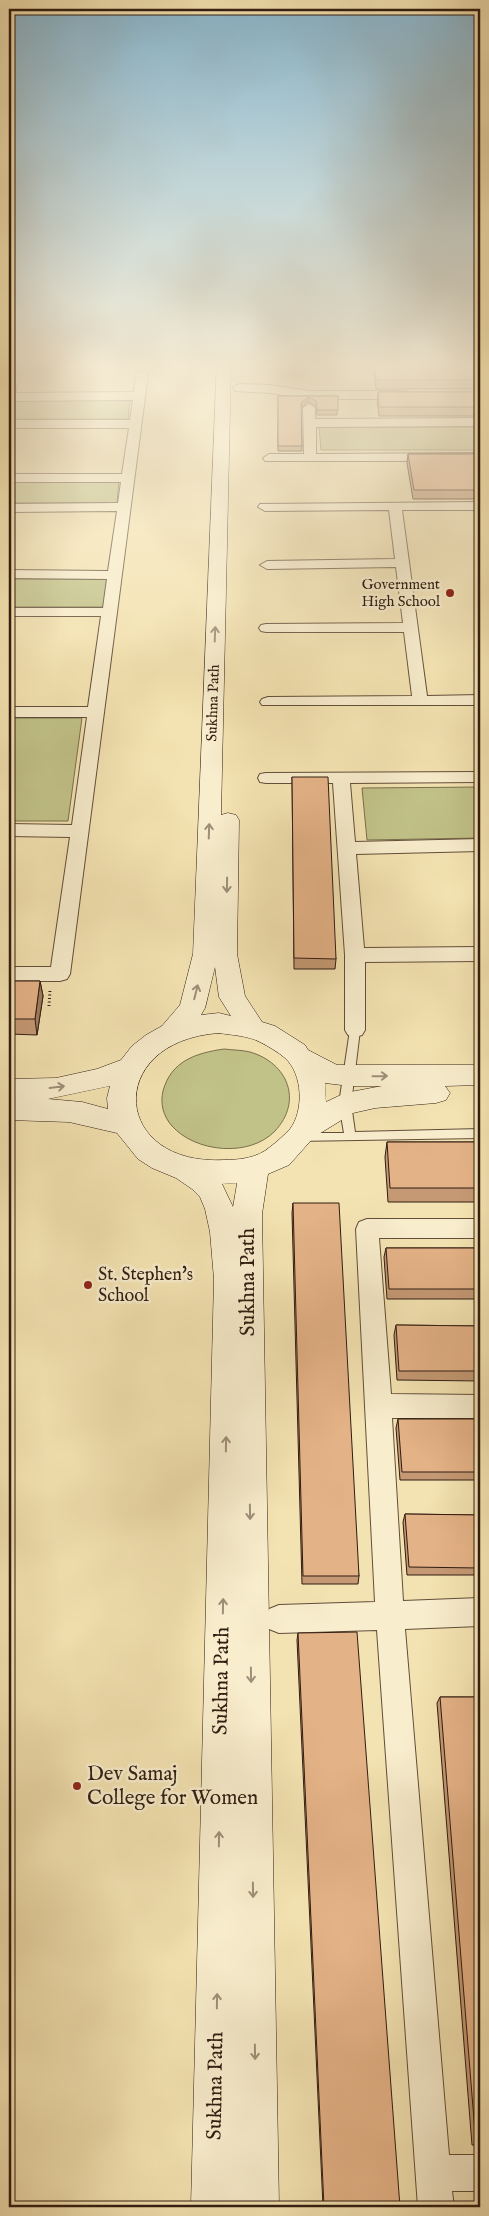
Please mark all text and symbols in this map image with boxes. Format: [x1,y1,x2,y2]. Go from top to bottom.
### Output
place label: Government High School [361,575,441,611]
marker: Government High School [444,587,456,599]
one-way arrow [210,626,220,642]
street label: Sukhna Path [202,664,224,742]
one-way arrow [204,823,214,840]
one-way arrow [222,876,232,892]
one-way arrow [192,985,201,1001]
one-way arrow [372,1071,388,1081]
one-way arrow [49,1082,65,1092]
street label: Sukhna Path [235,1228,262,1336]
place label: St. Stephen's School [98,1264,193,1308]
marker: St. Stephen's School [82,1279,94,1291]
one-way arrow [221,1436,231,1452]
one-way arrow [245,1504,255,1520]
one-way arrow [218,1598,228,1614]
street label: Sukhna Path [208,1627,236,1735]
one-way arrow [246,1666,256,1682]
place label: Dev Samaj College for Women [87,1761,258,1812]
marker: Dev Samaj College for Women [71,1780,83,1792]
one-way arrow [215,1831,224,1847]
one-way arrow [248,1881,258,1897]
one-way arrow [212,1993,222,2010]
street label: Sukhna Path [202,2032,230,2140]
one-way arrow [250,2044,260,2060]

